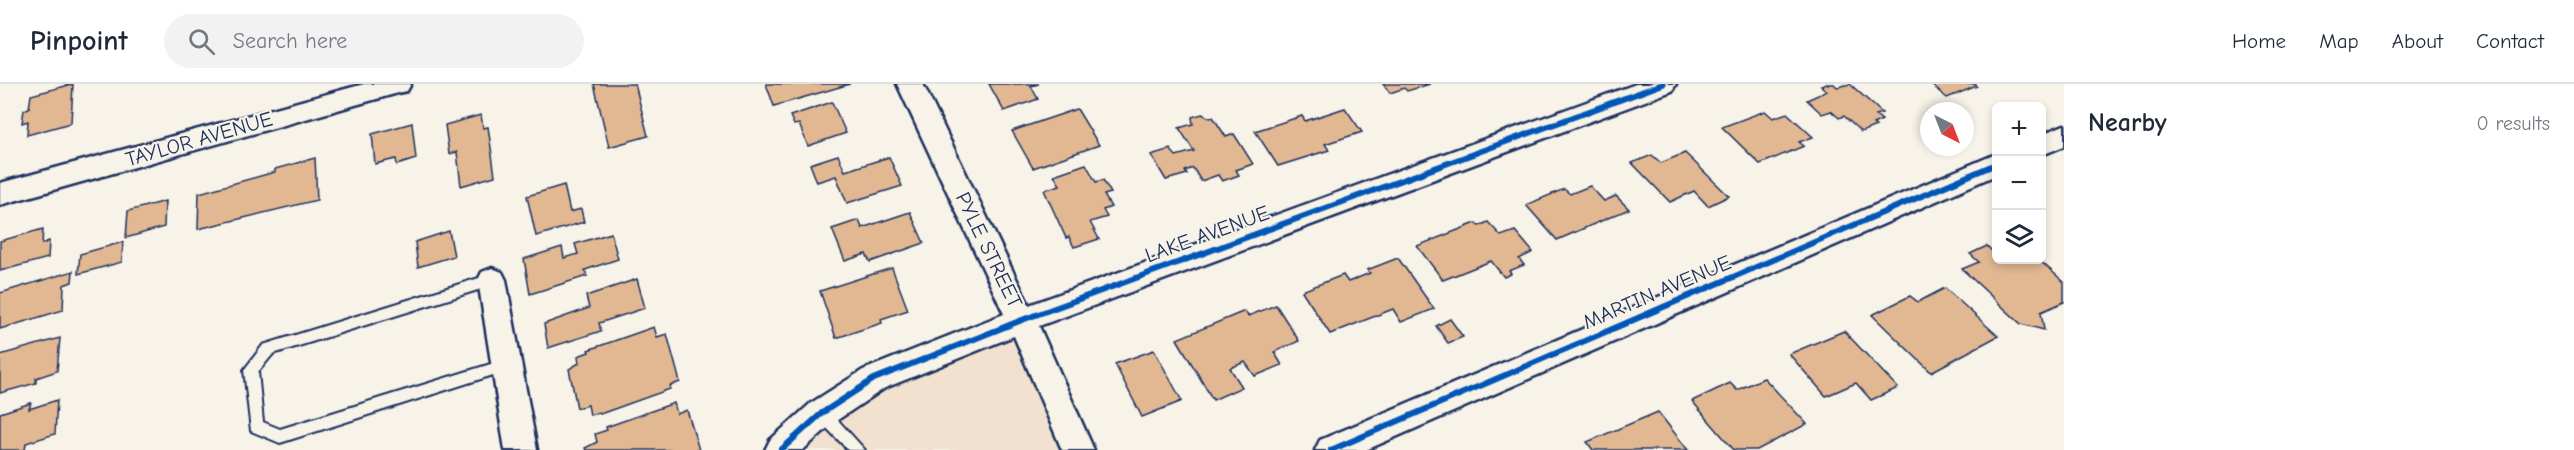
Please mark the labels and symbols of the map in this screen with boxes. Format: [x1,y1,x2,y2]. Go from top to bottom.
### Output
north arrow [1920,102,1974,156]
street label: TAYLOR AVENUE [123,107,275,171]
street label: PYLE STREET [951,188,1027,312]
street label: LAKE AVENUE [1142,200,1272,268]
street label: MARTIN AVENUE [1579,250,1735,334]

